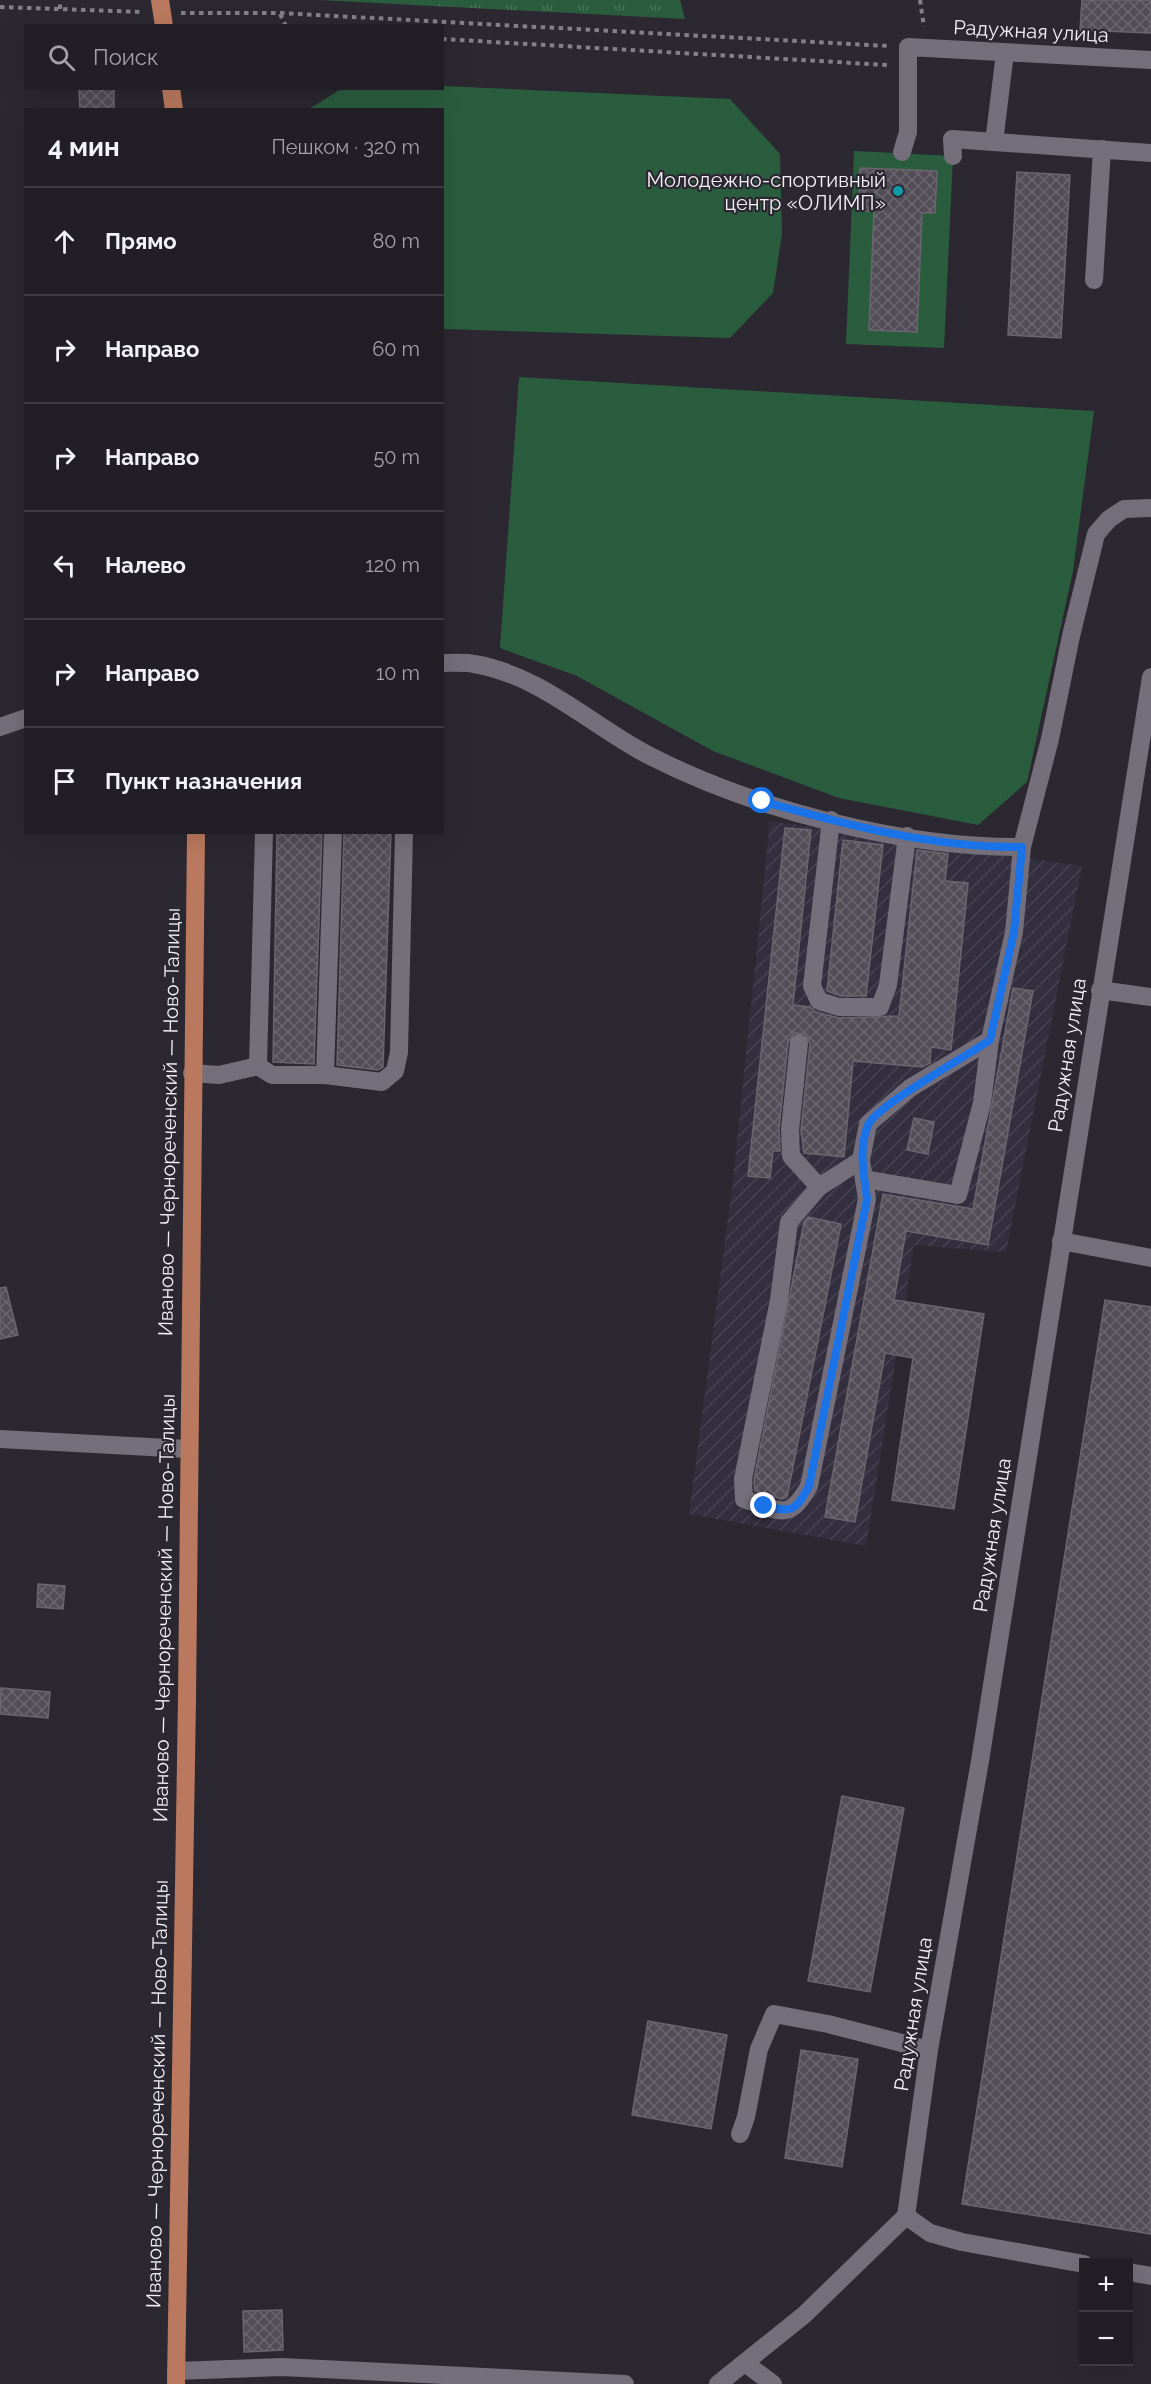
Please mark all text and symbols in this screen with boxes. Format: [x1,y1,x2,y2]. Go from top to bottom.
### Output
street label: Радужная улица [953,15,1109,47]
search box [24,24,444,90]
icon: search [45,41,78,74]
text: Поиск [93,44,158,70]
text: 4 мин [48,132,120,162]
text: Пешком · 320 m [271,135,420,159]
place label: Молодежно-спортивный центр «ОЛИМП» [647,168,886,215]
marker: Молодежно-спортивный центр «ОЛИМП» [891,184,905,198]
icon: ahead [48,225,81,258]
text: Прямо [105,228,177,254]
text: 80 m [372,229,420,253]
icon: right [48,333,81,366]
text: Направо [105,336,199,362]
text: 60 m [372,337,420,361]
icon: right [48,441,81,474]
text: Направо [105,444,199,470]
text: 50 m [373,445,420,469]
icon: left [48,549,81,582]
text: Налево [105,552,186,578]
text: 120 m [365,553,420,577]
icon: right [48,657,81,690]
text: Направо [105,660,199,686]
text: 10 m [376,661,420,685]
icon: arrive [48,765,81,798]
text: Пункт назначения [105,768,302,794]
route start [748,787,774,813]
street label: Иваново — Чернореченский — Ново-Талицы [153,908,185,1336]
street label: Радужная улица [1043,976,1091,1134]
street label: Иваново — Чернореченский — Ново-Талицы [148,1394,180,1822]
street label: Радужная улица [968,1456,1016,1614]
route end [750,1492,776,1518]
street label: Иваново — Чернореченский — Ново-Талицы [141,1880,173,2308]
street label: Радужная улица [889,1935,937,2093]
map controls [1079,2258,1133,2366]
button: + [1079,2258,1133,2312]
button: − [1079,2312,1133,2366]

